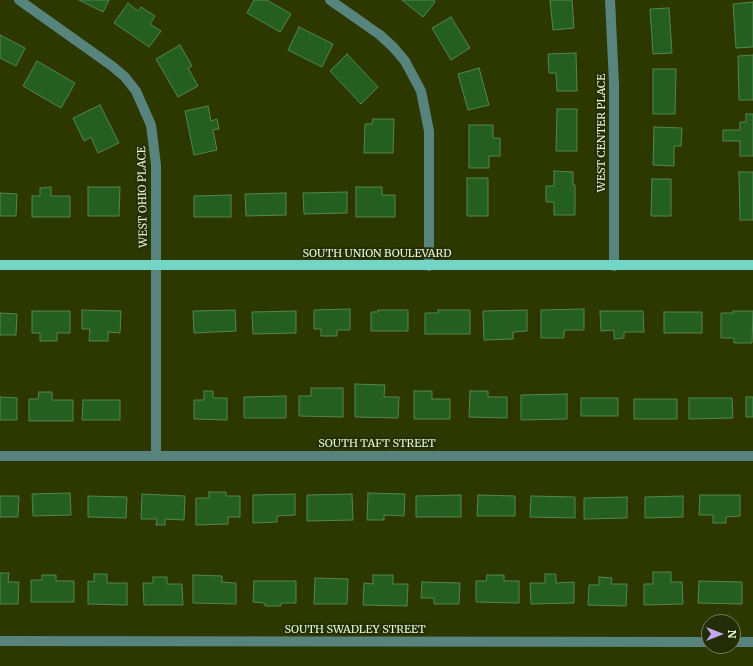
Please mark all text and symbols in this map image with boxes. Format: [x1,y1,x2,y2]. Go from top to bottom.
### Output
street label: WEST CENTER PLACE [595,74,609,192]
street label: WEST OHIO PLACE [136,146,150,248]
street label: SOUTH UNION BOULEVARD [303,247,451,261]
street label: SOUTH TAFT STREET [318,437,436,451]
north arrow [701,614,741,654]
street label: SOUTH SWADLEY STREET [284,623,426,637]
text: N [725,630,739,638]

